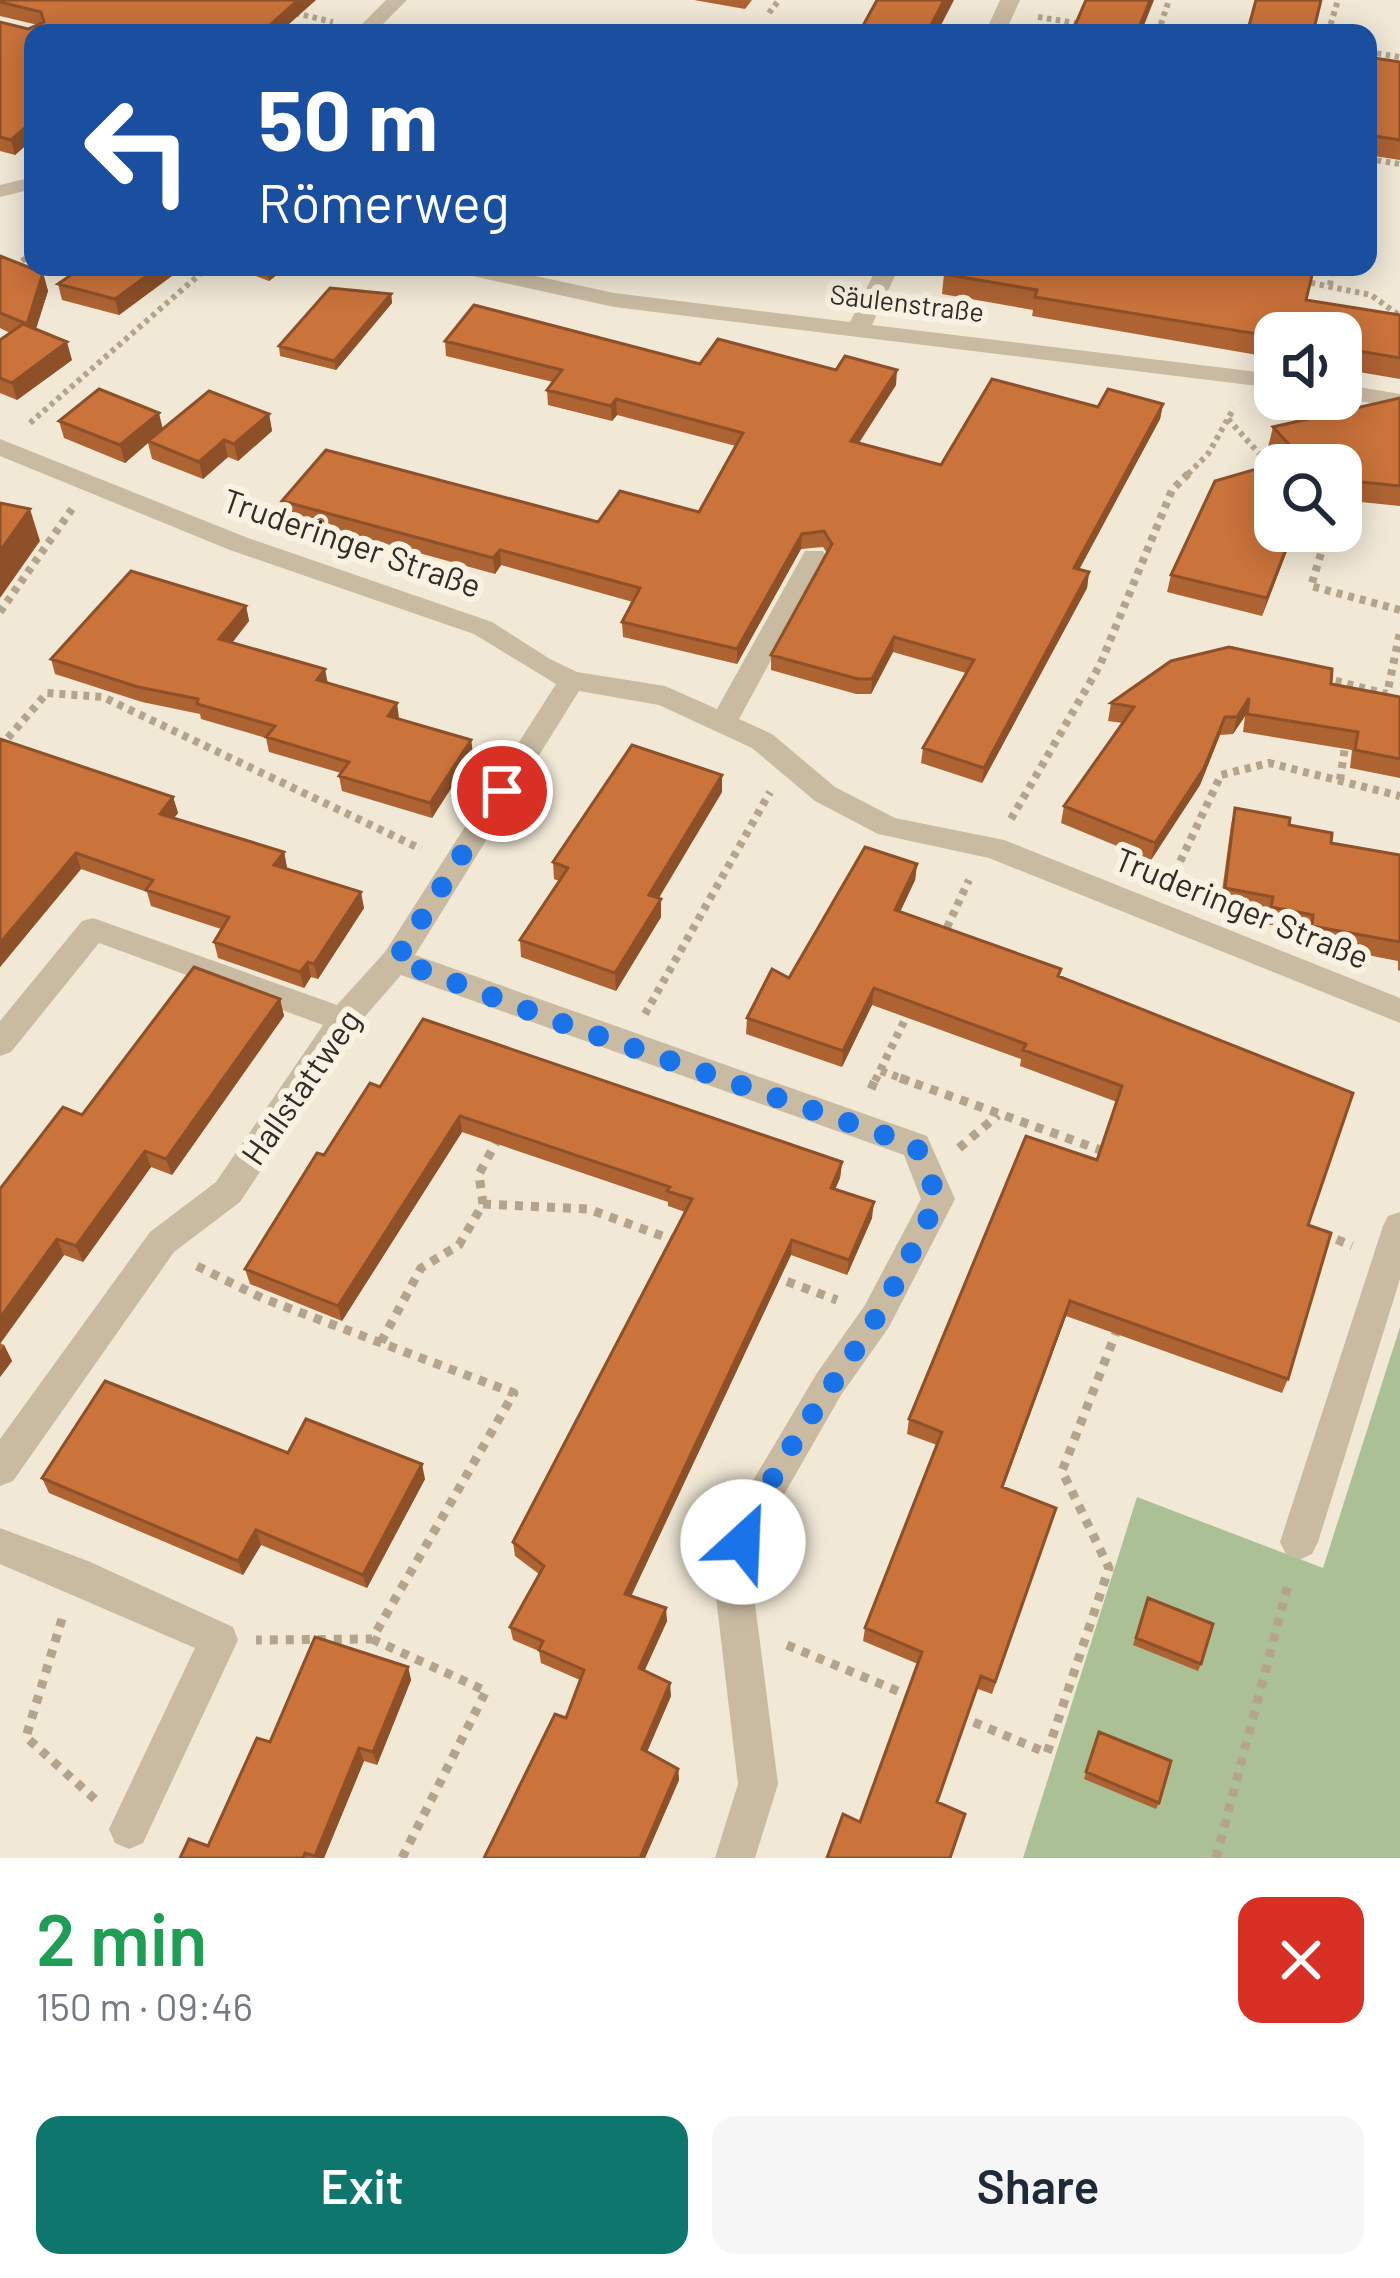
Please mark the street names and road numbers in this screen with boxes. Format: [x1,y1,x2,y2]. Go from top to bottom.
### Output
street label: Säulenstraße [828,277,986,327]
street label: Truderinger Straße [218,479,487,605]
street label: Truderinger Straße [1109,838,1375,976]
street label: Hallstattweg [232,1001,368,1172]

